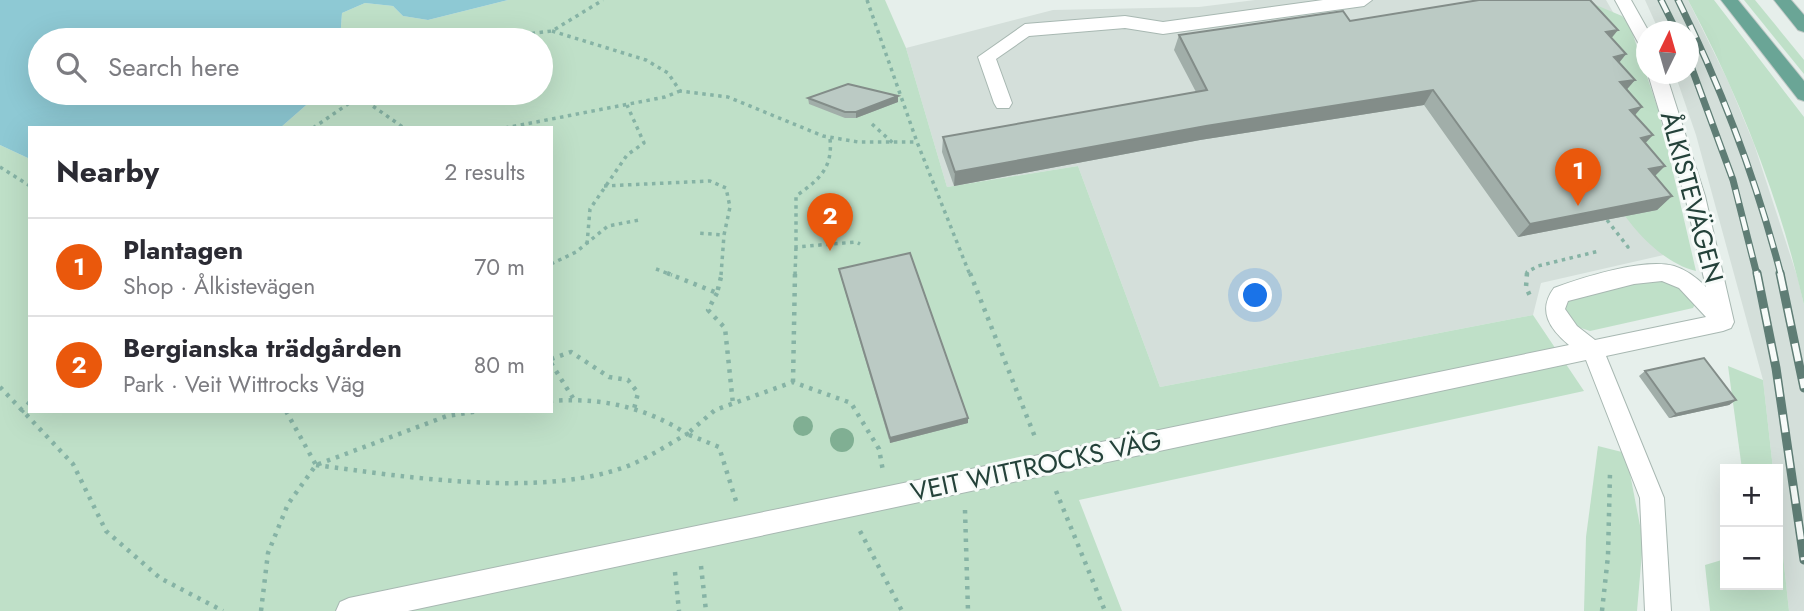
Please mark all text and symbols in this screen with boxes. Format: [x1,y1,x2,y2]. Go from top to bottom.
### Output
north arrow [1636,21,1699,84]
search box [28,28,553,105]
icon: search [52,48,90,86]
text: Search here [108,48,240,86]
street label: ÅLKISTEVÄGEN [1651,107,1733,287]
pin: 1 [1555,148,1601,206]
text: Nearby [56,150,159,193]
text: 2 results [444,155,525,189]
pin: 2 [807,193,853,251]
text: Plantagen [123,231,243,269]
text: 1 [73,250,85,284]
text: 70 m [474,250,525,284]
text: Shop · Ålkistevägen [123,269,315,303]
your location [1238,278,1272,312]
text: Bergianska trädgården [123,329,402,367]
text: 2 [71,348,87,382]
text: 80 m [474,348,525,382]
text: Park · Veit Wittrocks Väg [123,367,365,401]
street label: VEIT WITTROCKS VÄG [907,421,1165,511]
map controls [1720,464,1783,590]
button: + [1720,464,1783,527]
button: − [1720,527,1783,590]

